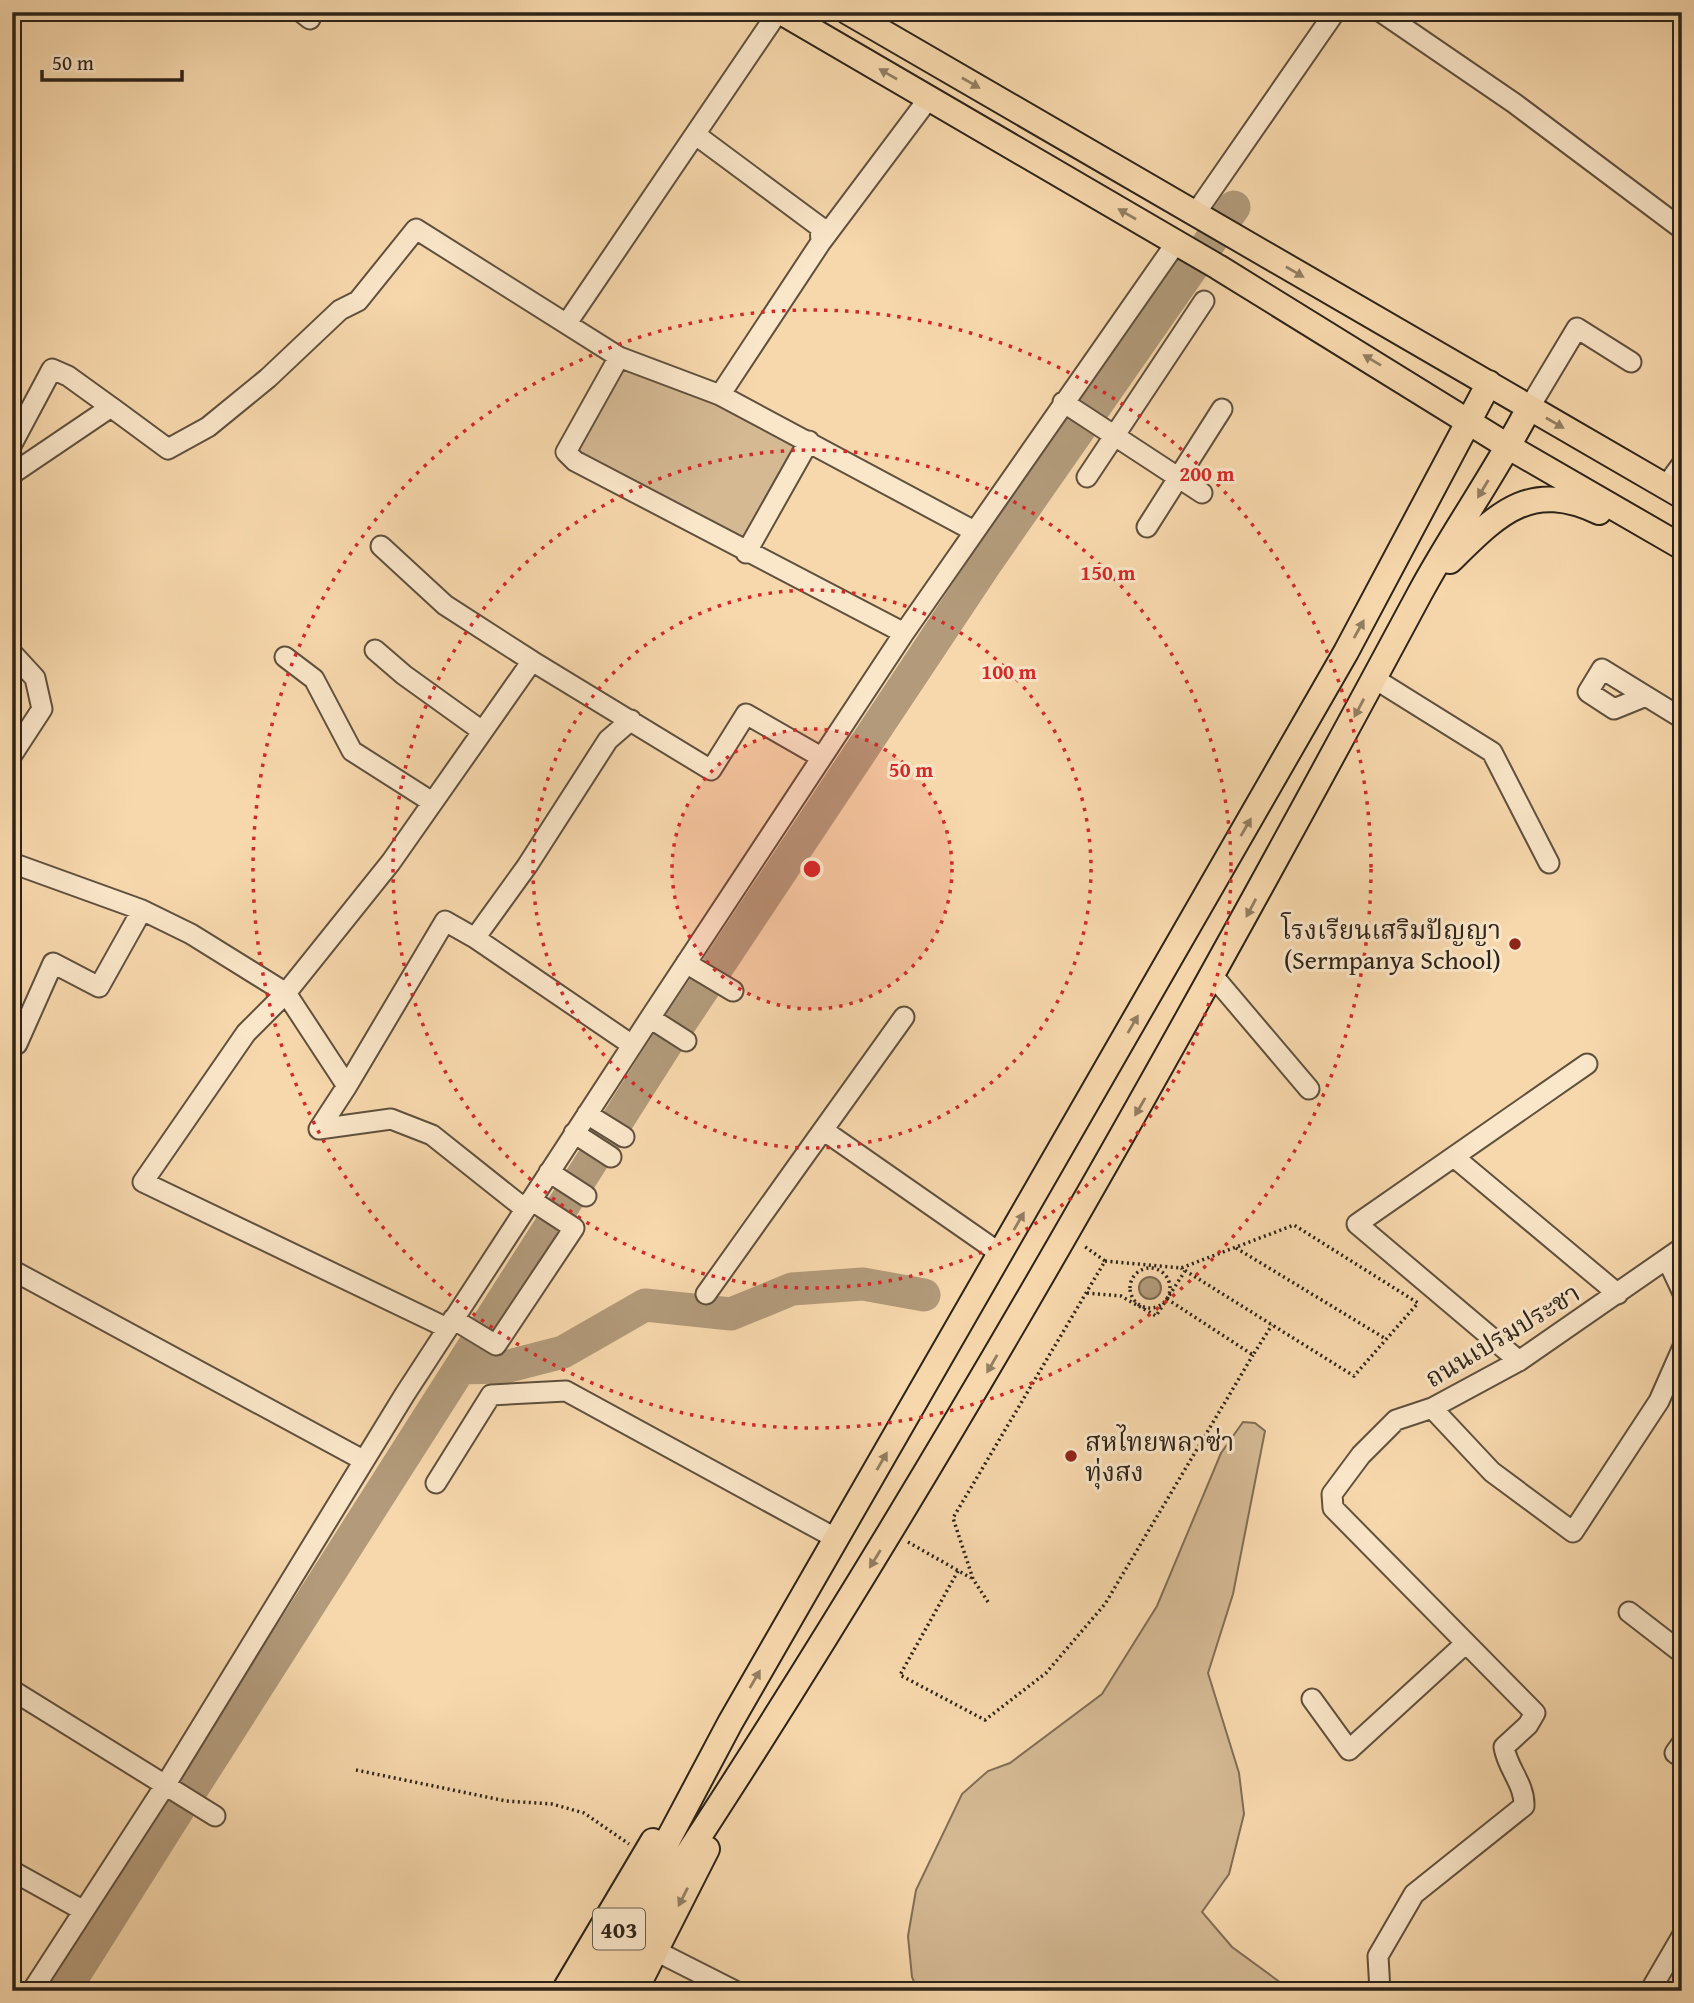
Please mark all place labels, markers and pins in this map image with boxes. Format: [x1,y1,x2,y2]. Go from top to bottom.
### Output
centre of rings [800,857,824,881]
place label: โรงเรียนเสริมปัญญา (Sermpanya School) [1280,910,1501,979]
marker: โรงเรียนเสริมปัญญา (Sermpanya School) [1507,936,1523,952]
place label: สหไทยพลาซ่า ทุ่งสง [1085,1422,1234,1491]
marker: สหไทยพลาซ่า ทุ่งสง [1063,1448,1079,1464]

